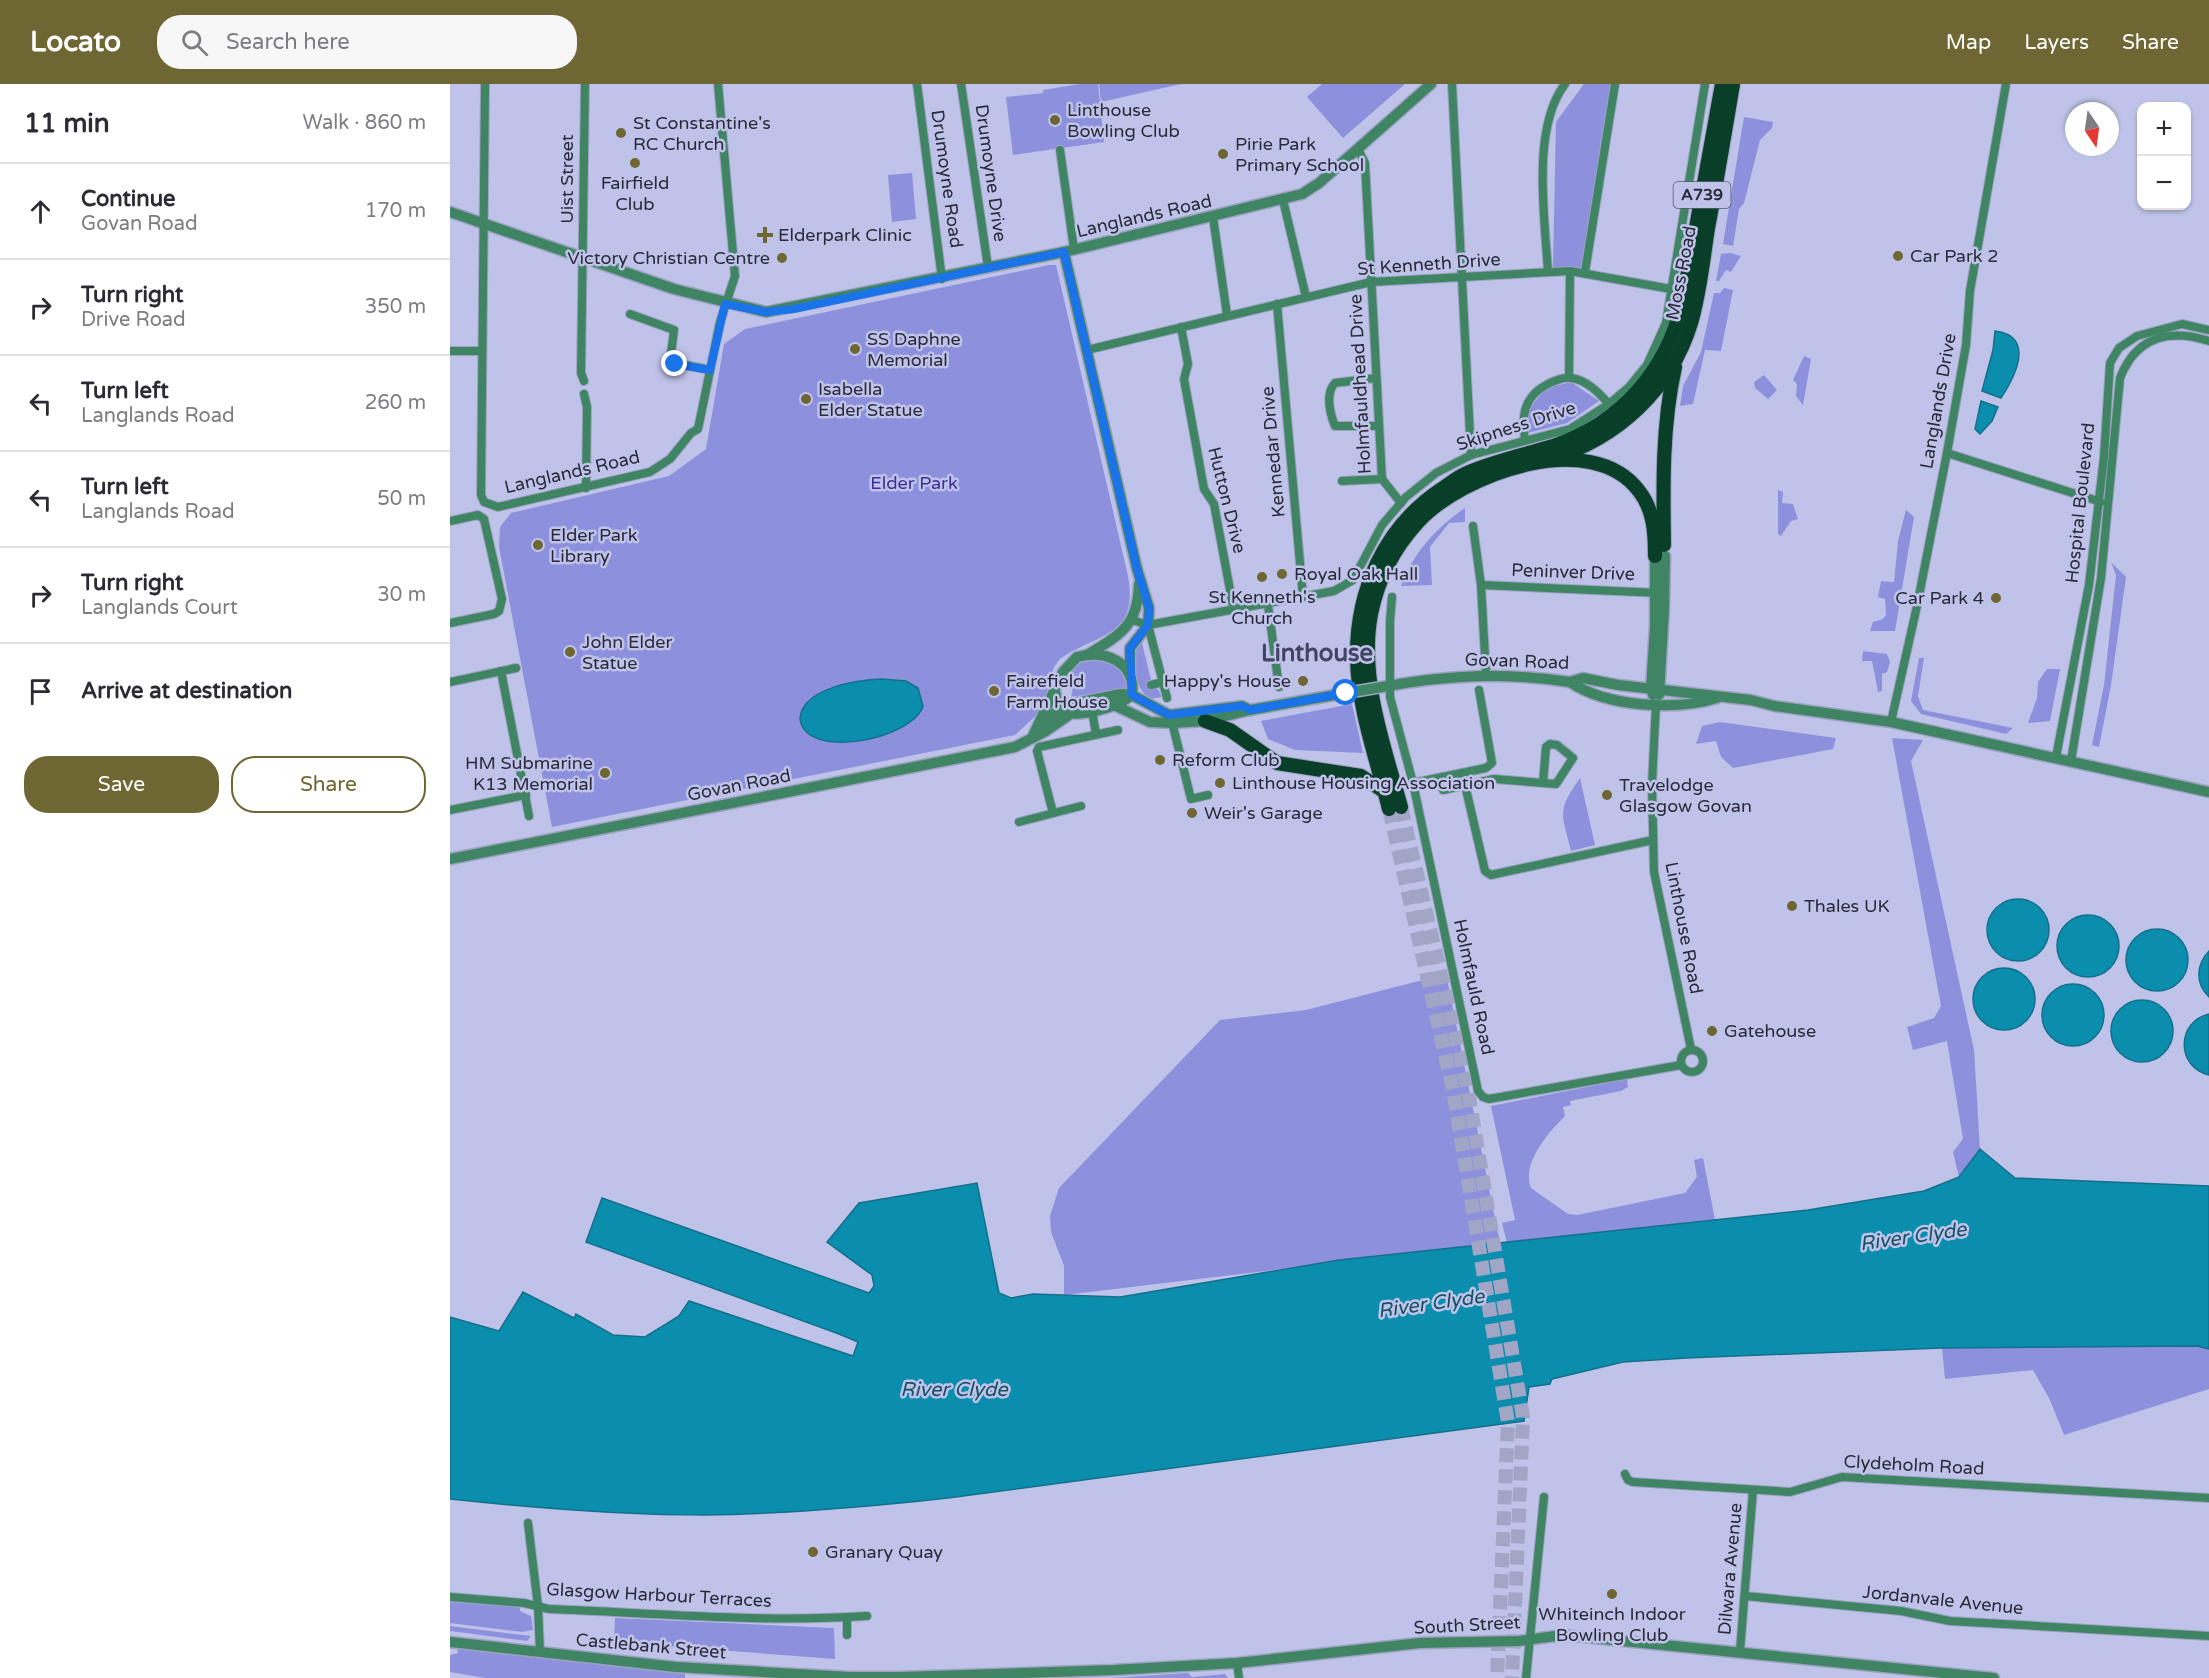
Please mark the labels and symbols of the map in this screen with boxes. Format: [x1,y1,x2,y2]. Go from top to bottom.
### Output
place label: Linthouse Bowling Club [1067,99,1180,142]
north arrow [2065,102,2119,156]
street label: Drumoyne Drive [970,103,1012,243]
street label: Drumoyne Road [926,108,968,250]
place label: St Constantine's RC Church [633,112,771,155]
marker: Linthouse Bowling Club [1048,113,1062,127]
marker: St Constantine's RC Church [614,126,628,140]
place label: Pirie Park Primary School [1235,133,1364,176]
street label: Uist Street [556,134,578,224]
marker: Pirie Park Primary School [1216,147,1230,161]
marker: Fairfield Club [628,156,642,170]
place label: Fairfield Club [601,172,669,215]
road number: A739 [1674,182,1730,208]
street label: Langlands Road [1074,190,1214,242]
place label: Elderpark Clinic [778,224,912,246]
street label: Moss Road [1661,224,1701,322]
marker: Elderpark Clinic [756,226,774,244]
place label: Car Park 2 [1910,245,1999,267]
place label: Victory Christian Centre [567,247,770,269]
street label: St Kenneth Drive [1357,248,1501,280]
marker: Car Park 2 [1891,249,1905,263]
marker: Victory Christian Centre [775,251,789,265]
street label: Holmfauldhead Drive [1344,293,1376,475]
place label: SS Daphne Memorial [867,328,961,371]
street label: Langlands Drive [1915,331,1961,471]
marker: SS Daphne Memorial [848,342,862,356]
route end [661,350,687,376]
place label: Isabella Elder Statue [818,378,923,421]
street label: Kennedar Drive [1256,385,1290,519]
marker: Isabella Elder Statue [799,392,813,406]
street label: Skipness Drive [1454,396,1578,456]
street label: Hospital Boulevard [2061,422,2099,584]
street label: Hutton Drive [1203,445,1251,555]
street label: Langlands Road [502,446,642,498]
park label: Elder Park [870,472,958,494]
place label: Elder Park Library [550,524,638,567]
marker: Elder Park Library [531,538,545,552]
street label: Peninver Drive [1511,559,1635,585]
place label: Royal Oak Hall [1294,563,1418,585]
marker: Royal Oak Hall [1275,567,1289,581]
marker: St Kenneth's Church [1255,570,1269,584]
place label: St Kenneth's Church [1208,586,1316,629]
place label: Car Park 4 [1895,587,1984,609]
marker: Car Park 4 [1989,591,2003,605]
place label: John Elder Statue [582,631,672,674]
district label: Linthouse [1261,639,1374,668]
marker: John Elder Statue [563,645,577,659]
street label: Govan Road [1464,648,1570,674]
place label: Fairefield Farm House [1006,670,1108,713]
place label: Happy's House [1164,670,1291,692]
marker: Happy's House [1296,674,1310,688]
route start [1332,679,1358,705]
marker: Fairefield Farm House [987,684,1001,698]
place label: Reform Club [1172,749,1280,771]
place label: HM Submarine K13 Memorial [465,752,593,795]
marker: Reform Club [1153,753,1167,767]
street label: Govan Road [685,764,793,806]
marker: HM Submarine K13 Memorial [598,766,612,780]
place label: Linthouse Housing Association [1232,772,1495,794]
place label: Travelodge Glasgow Govan [1619,774,1752,817]
marker: Linthouse Housing Association [1213,776,1227,790]
marker: Travelodge Glasgow Govan [1600,788,1614,802]
place label: Weir's Garage [1204,802,1323,824]
marker: Weir's Garage [1185,806,1199,820]
street label: Linthouse Road [1660,860,1708,996]
place label: Thales UK [1804,895,1890,917]
marker: Thales UK [1785,899,1799,913]
street label: Holmfauld Road [1449,917,1499,1057]
place label: Gatehouse [1724,1020,1816,1042]
marker: Gatehouse [1705,1024,1719,1038]
water label: River Clyde [1858,1217,1969,1256]
water label: River Clyde [1376,1284,1487,1323]
water label: River Clyde [900,1378,1009,1402]
street label: Clydeholm Road [1843,1450,1985,1480]
street label: Dilwara Avenue [1713,1502,1747,1636]
place label: Granary Quay [825,1541,943,1563]
marker: Granary Quay [806,1545,820,1559]
street label: Glasgow Harbour Terraces [546,1578,772,1612]
street label: Jordanvale Avenue [1862,1581,2024,1619]
marker: Whiteinch Indoor Bowling Club [1605,1587,1619,1601]
place label: Whiteinch Indoor Bowling Club [1538,1603,1686,1646]
street label: South Street [1413,1611,1521,1639]
street label: Castlebank Street [575,1628,727,1664]

